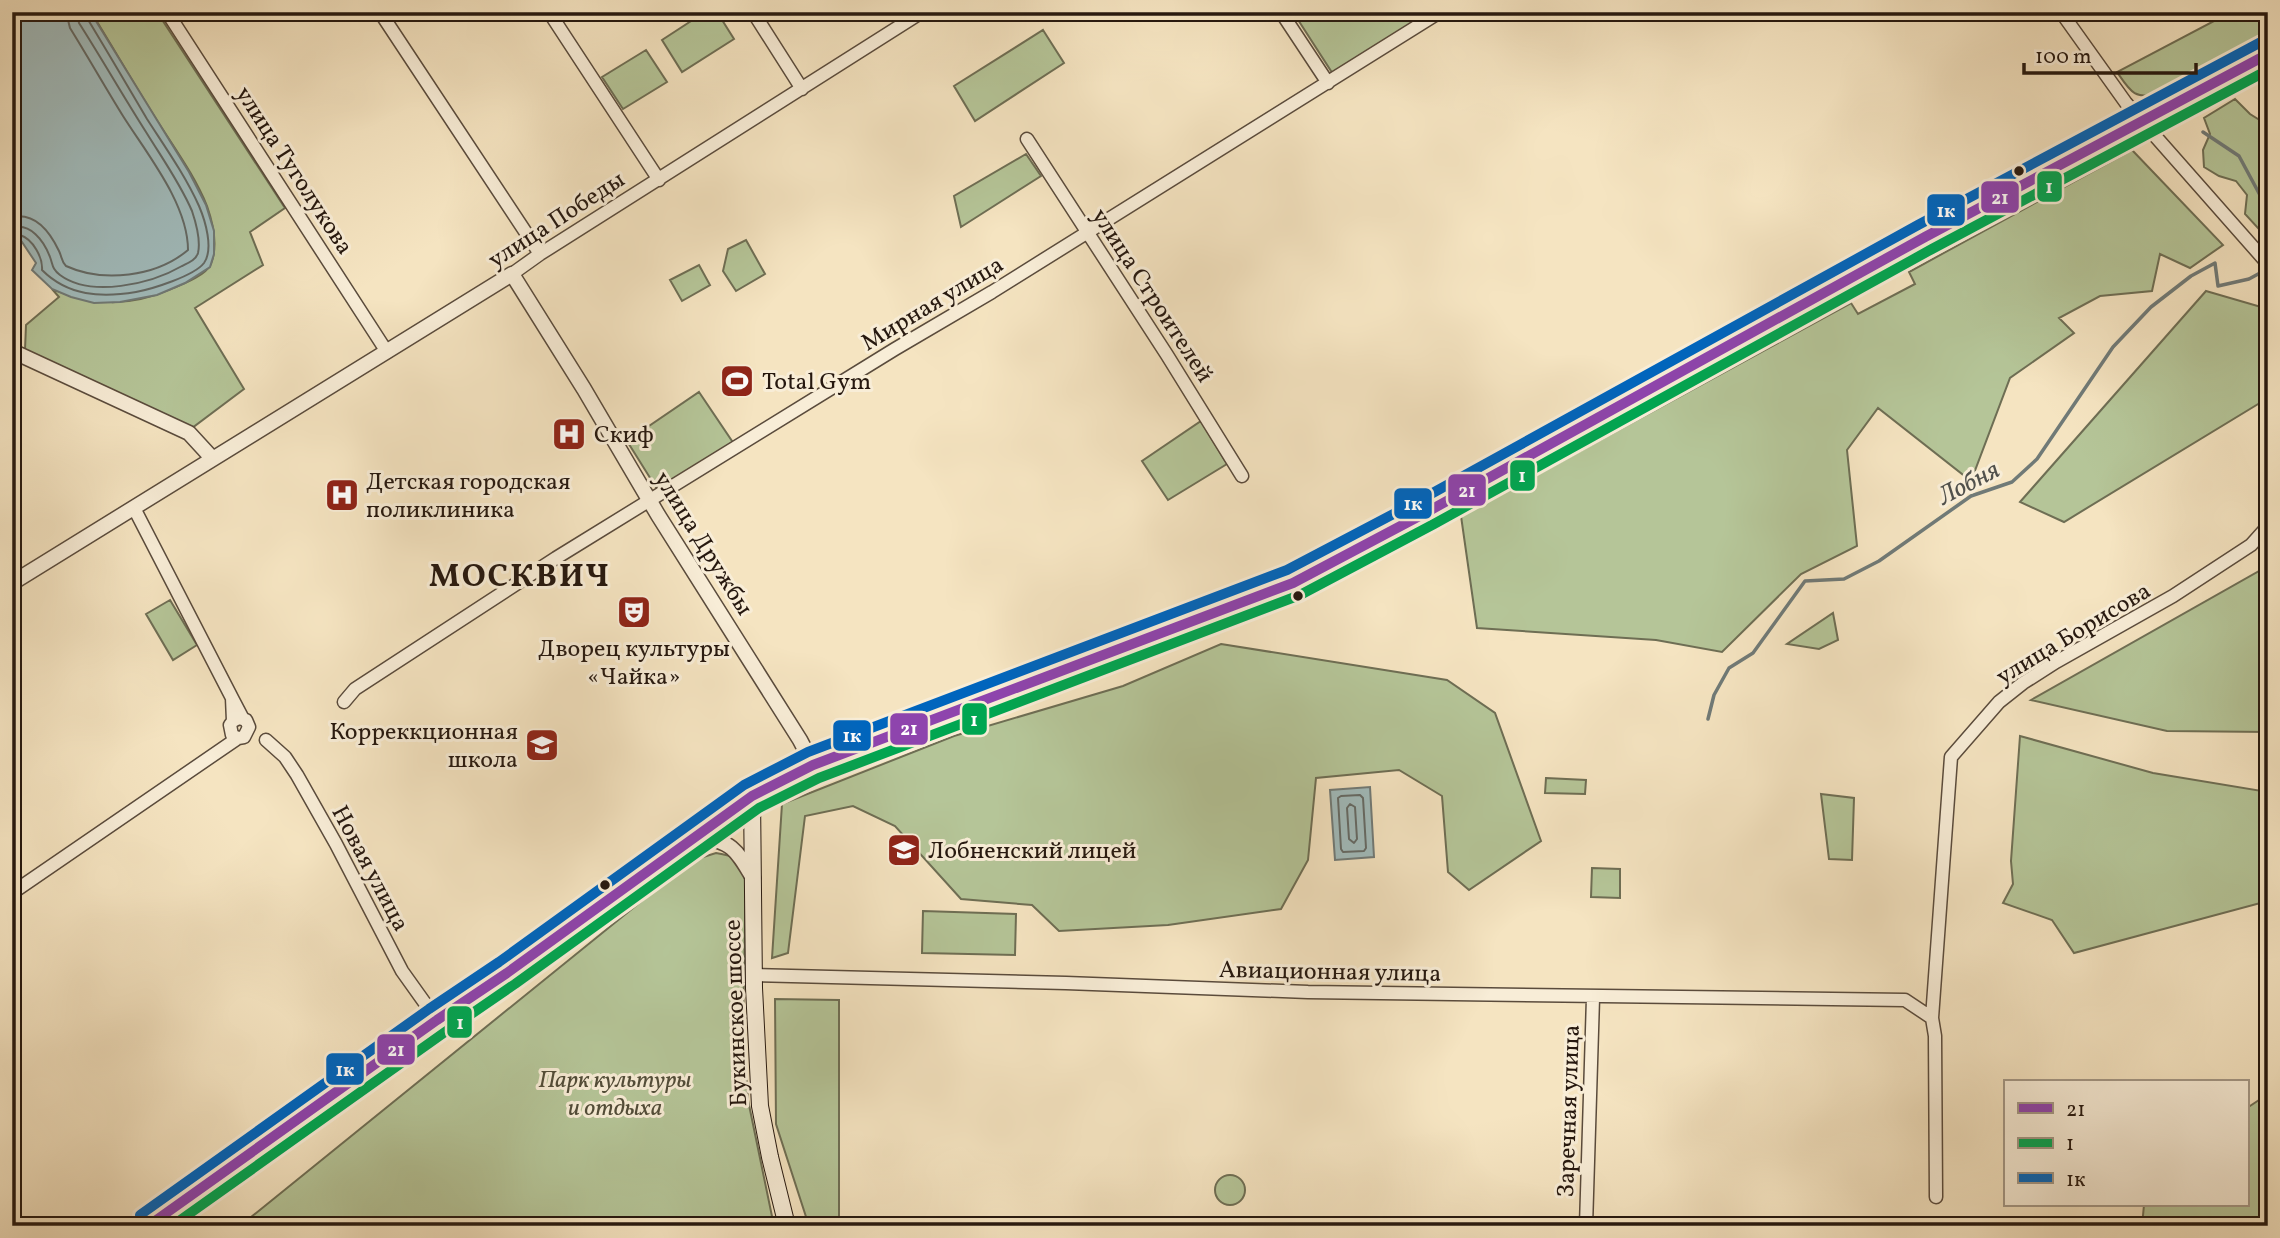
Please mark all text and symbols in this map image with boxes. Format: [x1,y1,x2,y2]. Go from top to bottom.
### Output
scale bar [2024,32,2196,76]
text: 100 m [2035,43,2092,72]
street label: улица Туголукова [226,80,361,262]
street label: улица Победы [482,164,632,278]
unlabelled marker [2012,164,2026,178]
line badge: 1 [2036,170,2063,203]
text: 1 [2045,175,2053,201]
line badge: 21 [1980,180,2020,214]
text: 21 [1991,186,2009,212]
line badge: 1к [1926,193,1966,227]
text: 1к [1936,199,1956,225]
street label: улица Строителей [1082,202,1221,390]
street label: Мирная улица [855,249,1011,361]
sports icon: Total Gym [718,362,756,400]
place label: Total Gym [762,366,871,400]
hospital icon: Скиф [550,415,588,453]
place label: Скиф [594,419,654,453]
water label: Лобня [1931,452,2006,516]
line badge: 1 [1509,459,1536,492]
text: 1 [1518,464,1526,490]
street label: улица Дружбы [644,465,760,623]
place label: Детская городская поликлиника [366,466,571,528]
line badge: 21 [1447,473,1487,507]
hospital icon: Детская городская поликлиника [323,476,361,514]
text: 21 [1458,479,1476,505]
line badge: 1к [1393,487,1433,520]
text: 1к [1403,492,1423,518]
district label: МОСКВИЧ [429,556,611,600]
street label: улица Борисова [1990,575,2158,694]
unlabelled marker [1291,589,1305,603]
theatre icon: Дворец культуры «Чайка» [615,593,653,631]
place label: Дворец культуры «Чайка» [538,633,730,695]
line badge: 1 [961,702,988,736]
text: 1 [970,708,978,734]
line badge: 21 [889,712,929,746]
place label: Корреккционная школа [330,716,518,778]
text: 21 [900,717,918,743]
line badge: 1к [832,719,872,752]
text: 1к [842,724,862,750]
school or university icon: Корреккционная школа [523,726,561,764]
street label: Новая улица [322,800,417,938]
school or university icon: Лобненский лицей [885,831,923,869]
place label: Лобненский лицей [928,835,1136,869]
unlabelled marker [598,878,612,892]
street label: Букинское шоссе [717,919,757,1107]
street label: Авиационная улица [1218,954,1441,992]
line badge: 1 [446,1005,473,1039]
text: 1 [456,1011,464,1037]
street label: Заречная улица [1550,1024,1590,1198]
line badge: 21 [376,1033,416,1066]
text: 21 [387,1038,405,1064]
line badge: 1к [325,1052,365,1086]
text: 1к [335,1058,355,1084]
park label: Парк культуры и отдыха [538,1064,692,1126]
legend [2004,1080,2248,1206]
text: 21 [2066,1096,2085,1125]
text: 1 [2066,1130,2074,1159]
text: 1к [2066,1166,2085,1195]

